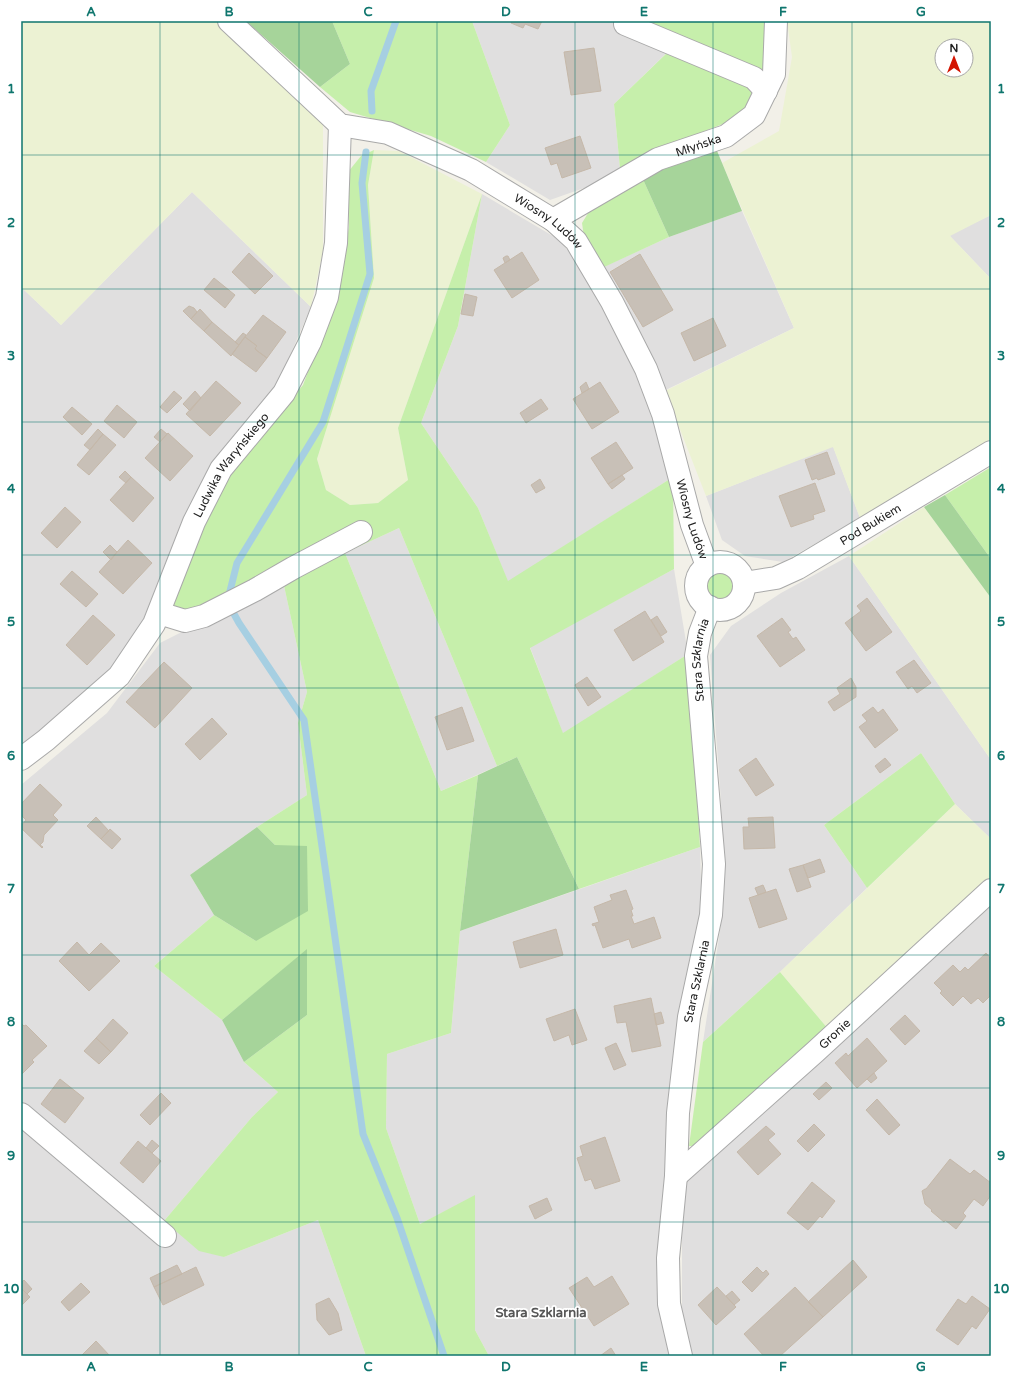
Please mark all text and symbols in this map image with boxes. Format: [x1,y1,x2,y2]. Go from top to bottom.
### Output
text: A [86,4,96,20]
text: B [224,4,234,20]
text: C [363,4,373,20]
text: D [501,4,511,20]
text: E [640,4,648,20]
text: F [779,4,787,20]
text: G [916,4,926,20]
north arrow [934,38,974,78]
text: N [950,42,958,55]
text: 1 [7,81,15,97]
text: 1 [997,81,1005,97]
street label: Młyńska [674,131,723,160]
street label: Wiosny Ludów [511,191,586,252]
text: 2 [7,215,15,231]
text: 2 [997,215,1005,231]
text: 3 [7,348,15,364]
text: 3 [997,348,1005,364]
street label: Ludwika Waryńskiego [191,410,272,520]
street label: Wiosny Ludów [673,477,711,562]
text: 4 [7,481,16,497]
text: 4 [997,481,1006,497]
street label: Pod Bukiem [837,501,903,548]
text: 5 [7,614,15,630]
text: 5 [997,614,1005,630]
street label: Stara Szklarnia [689,616,712,702]
text: 6 [7,748,15,764]
text: 6 [997,748,1005,764]
text: 7 [7,881,15,897]
text: 7 [997,881,1005,897]
street label: Stara Szklarnia [681,939,712,1023]
text: 8 [7,1014,15,1030]
text: 8 [997,1014,1005,1030]
street label: Gronie [816,1016,854,1052]
text: 9 [7,1148,15,1164]
text: 9 [997,1148,1005,1164]
text: 10 [3,1281,19,1297]
text: 10 [993,1281,1009,1297]
district label: Stara Szklarnia [495,1305,587,1321]
text: A [86,1359,96,1375]
text: B [224,1359,234,1375]
text: C [363,1359,373,1375]
text: D [501,1359,511,1375]
text: E [640,1359,648,1375]
text: F [779,1359,787,1375]
text: G [916,1359,926,1375]

